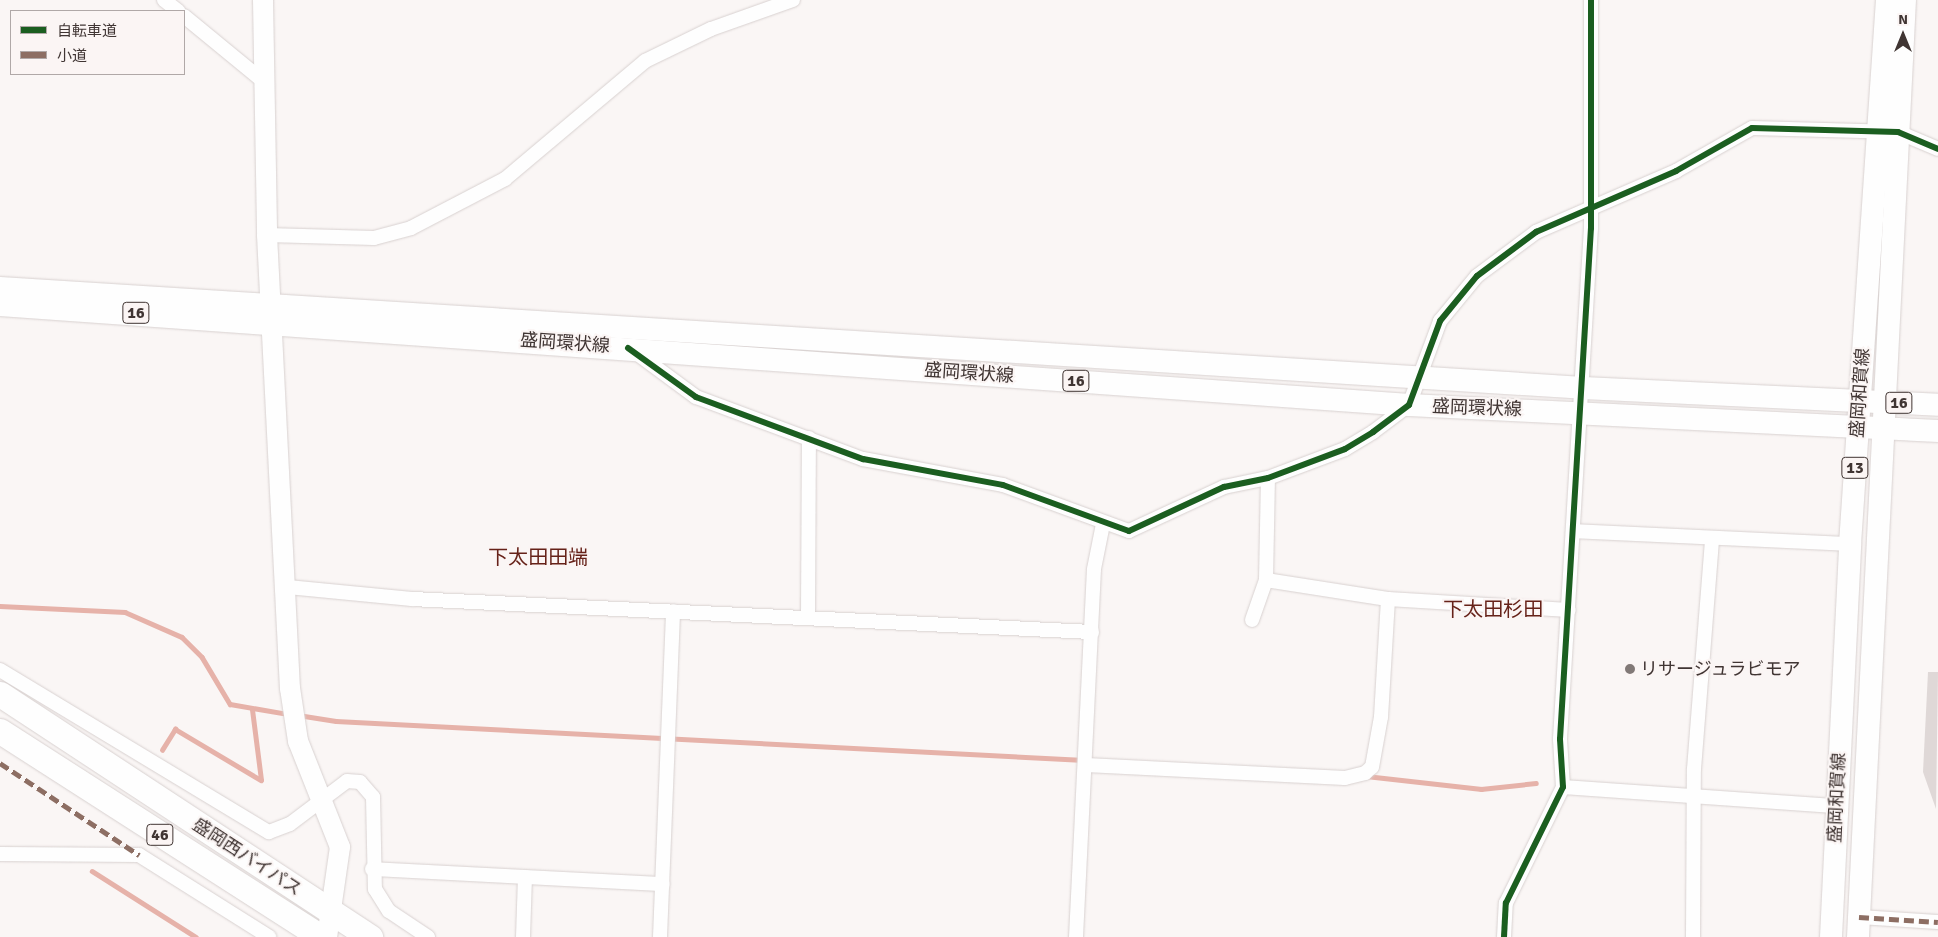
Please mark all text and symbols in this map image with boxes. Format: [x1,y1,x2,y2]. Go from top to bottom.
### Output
legend [10,10,185,75]
north arrow [1878,10,1928,60]
text: N [1898,11,1908,28]
text: 自転車道 [57,22,117,40]
text: 小道 [57,47,87,65]
road number: 16 [122,300,150,326]
street label: 盛岡環状線 [519,329,611,357]
street label: 盛岡和賀線 [1846,347,1874,439]
street label: 盛岡環状線 [923,359,1015,387]
road number: 16 [1062,368,1090,394]
road number: 16 [1885,389,1913,416]
street label: 盛岡環状線 [1432,396,1522,420]
road number: 13 [1841,454,1869,482]
district label: 下太田田端 [488,545,588,569]
district label: 下太田杉田 [1443,597,1543,621]
place label: リサージュラビモア [1640,658,1802,680]
marker: リサージュラビモア [1624,663,1636,675]
street label: 盛岡和賀線 [1824,752,1850,844]
street label: 盛岡西バイパス [188,814,306,900]
road number: 46 [146,822,174,848]

